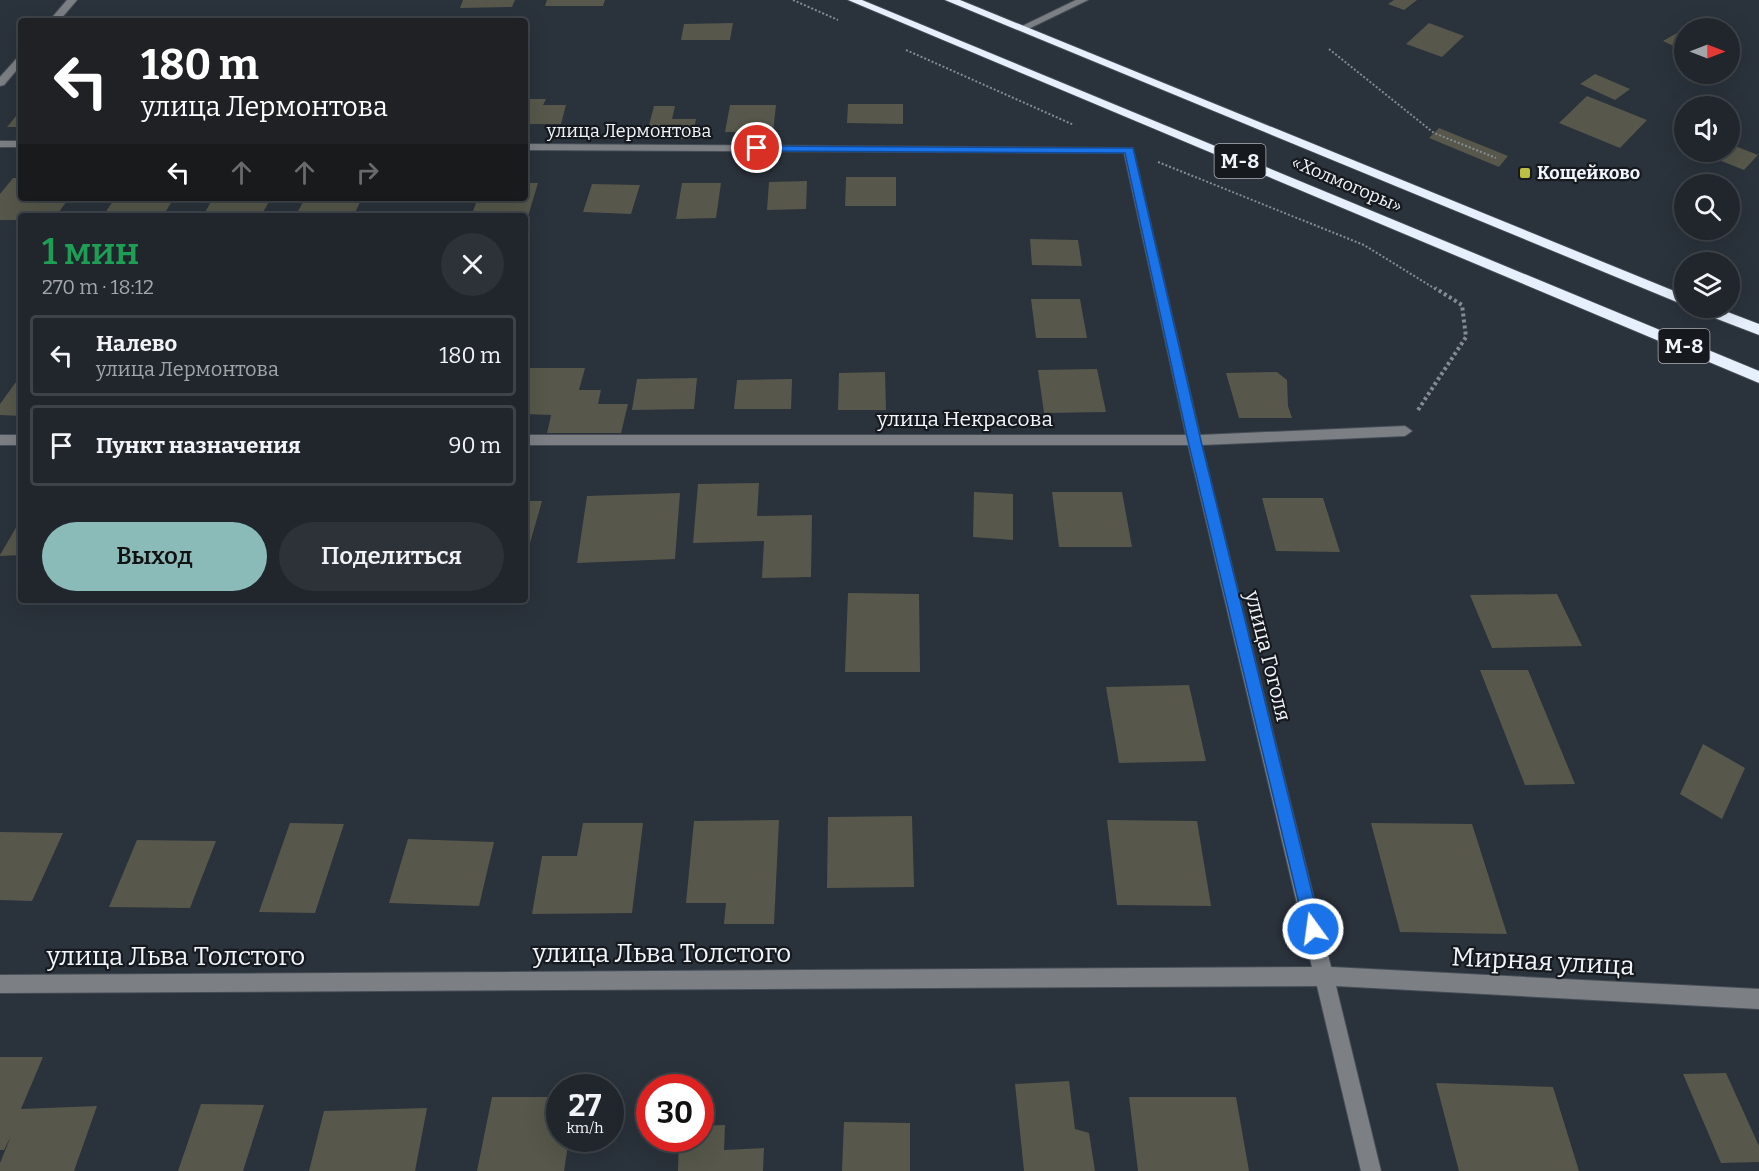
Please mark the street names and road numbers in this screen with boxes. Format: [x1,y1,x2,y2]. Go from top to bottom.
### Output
street label: улица Лермонтова [546,120,711,142]
road number: М-8 [1214,144,1266,178]
street label: «Холмогоры» [1288,151,1406,217]
road number: М-8 [1658,329,1710,363]
street label: улица Некрасова [876,406,1053,432]
street label: улица Гоголя [1239,587,1297,724]
street label: улица Льва Толстого [532,938,791,969]
street label: улица Льва Толстого [46,941,305,972]
street label: Мирная улица [1451,941,1635,982]

